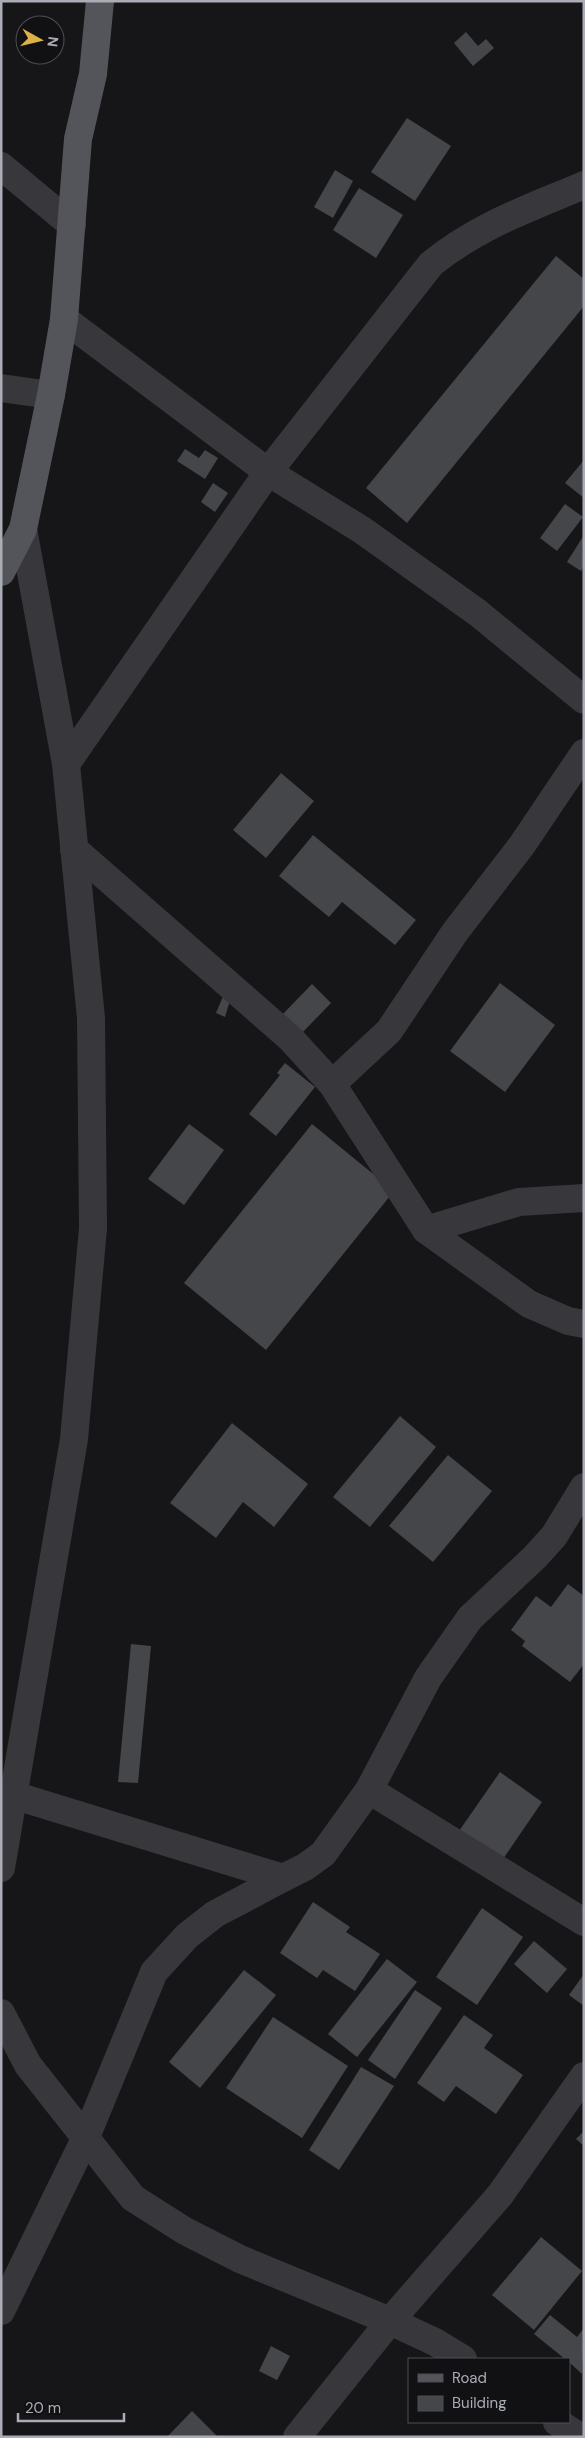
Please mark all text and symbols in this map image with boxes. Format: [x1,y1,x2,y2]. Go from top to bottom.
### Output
north arrow [15,15,65,65]
text: N [43,35,62,48]
legend [408,2358,570,2423]
text: Road [452,2368,487,2388]
scale bar [18,2390,124,2422]
text: Building [452,2393,507,2413]
text: 20 m [25,2398,61,2418]

